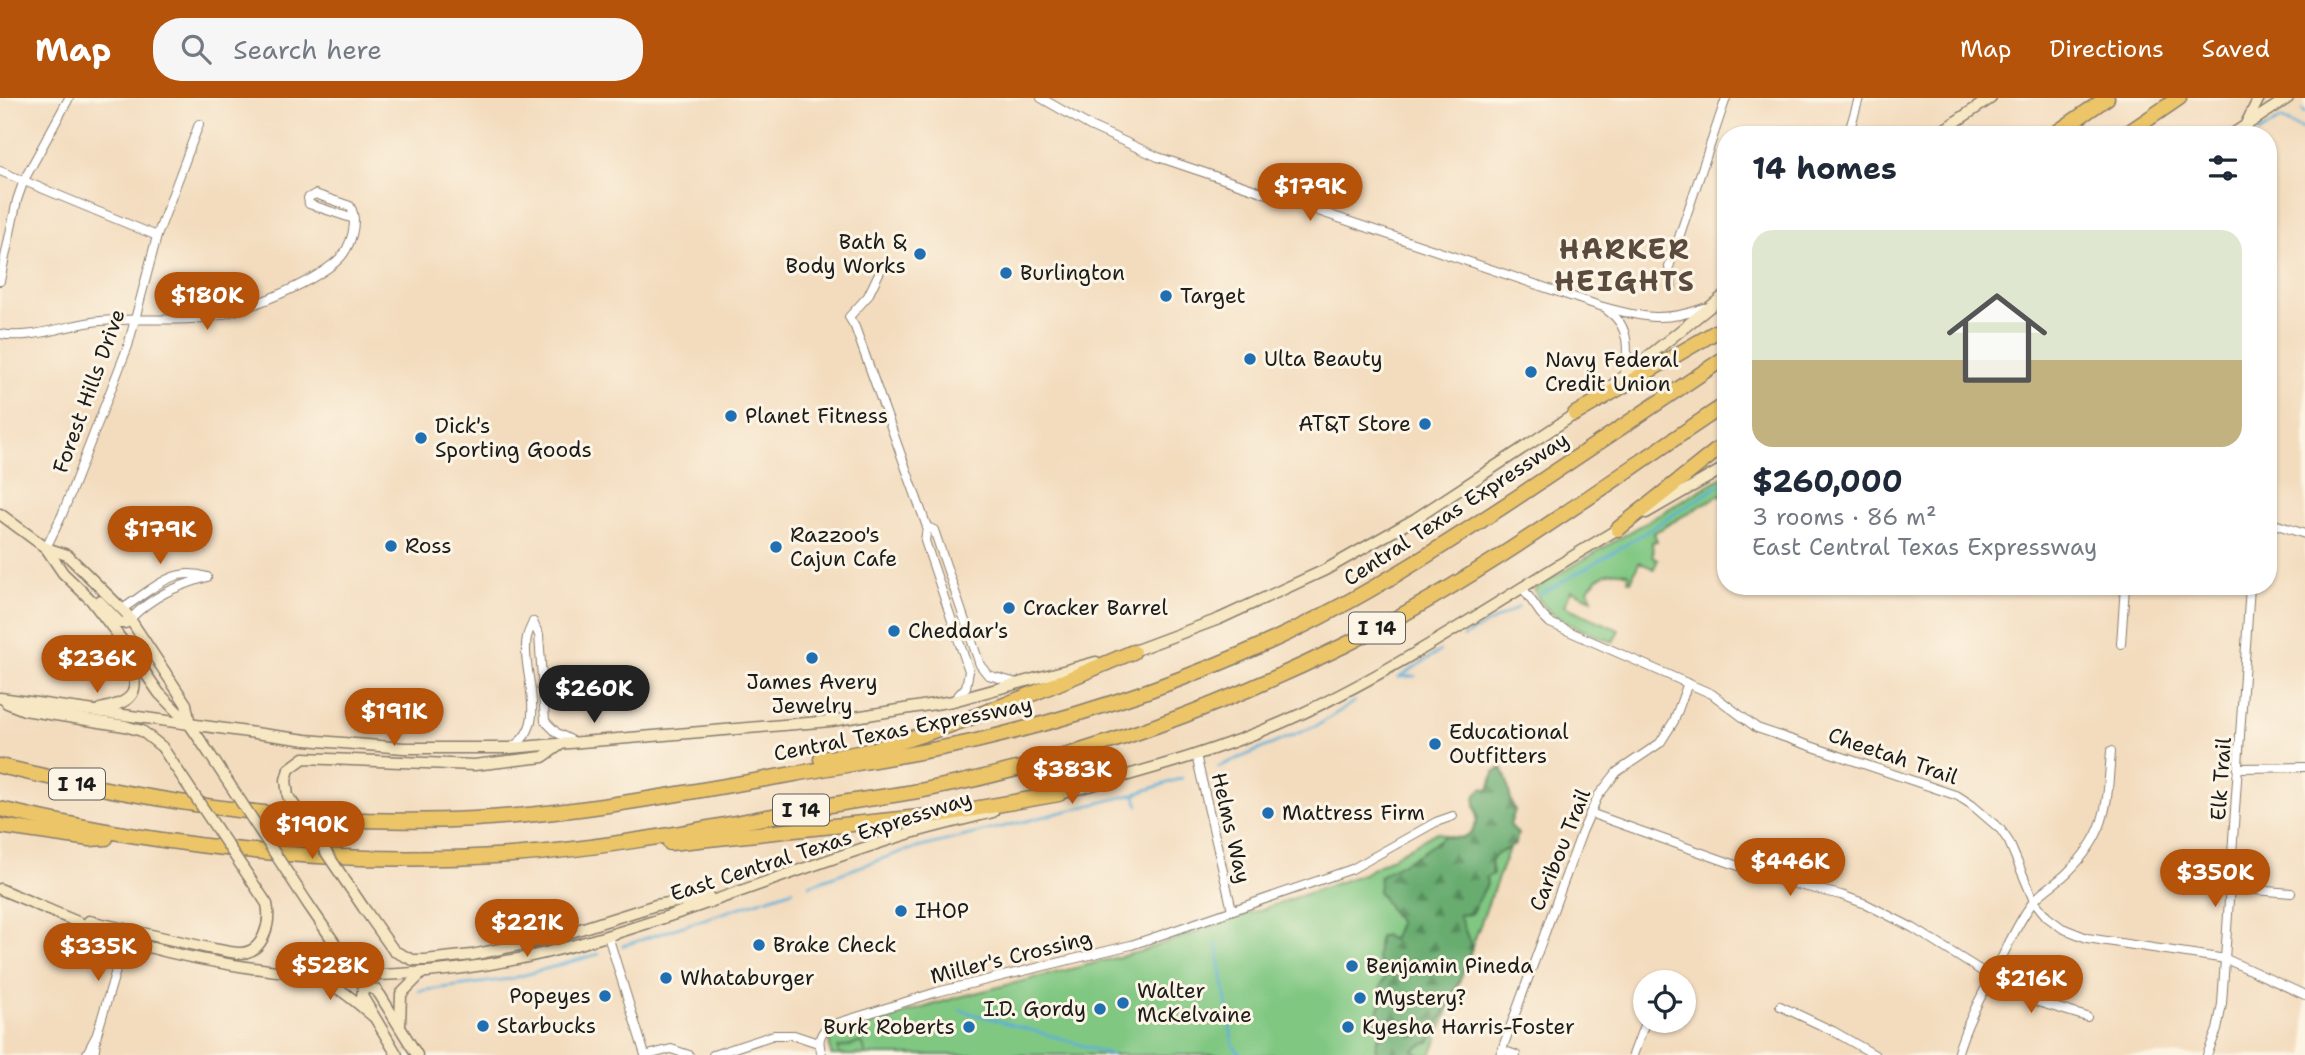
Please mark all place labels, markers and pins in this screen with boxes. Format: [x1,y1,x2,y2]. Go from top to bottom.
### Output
pin: $179K [1261,164,1359,223]
place label: Bath & Body Works [786,228,907,280]
marker: Bath & Body Works [912,246,928,262]
place label: Burlington [1020,259,1125,287]
marker: Burlington [998,265,1014,281]
pin: $180K [158,272,256,332]
place label: Target [1180,282,1246,310]
marker: Target [1158,288,1174,304]
place label: Ulta Beauty [1264,345,1383,373]
place label: Navy Federal Credit Union [1545,346,1679,398]
marker: Ulta Beauty [1242,351,1258,367]
marker: Navy Federal Credit Union [1523,364,1539,380]
place label: Planet Fitness [745,402,888,430]
marker: Planet Fitness [723,408,739,424]
place label: AT&T Store [1298,410,1411,438]
place label: Dick's Sporting Goods [435,412,592,464]
marker: AT&T Store [1417,416,1433,432]
marker: Dick's Sporting Goods [413,430,429,446]
pin: $179K [111,506,209,566]
place label: Razzoo's Cajun Cafe [790,521,897,573]
place label: Ross [405,532,452,560]
marker: Ross [383,538,399,554]
marker: Razzoo's Cajun Cafe [768,539,784,555]
place label: Cracker Barrel [1023,594,1168,622]
marker: Cracker Barrel [1001,600,1017,616]
place label: Cheddar's [908,617,1008,645]
marker: Cheddar's [886,623,902,639]
pin: $236K [48,636,146,695]
marker: James Avery Jewelry [804,650,820,666]
pin: $260K [545,666,643,725]
place label: James Avery Jewelry [746,668,878,720]
pin: $191K [345,688,443,748]
place label: Educational Outfitters [1449,718,1569,770]
marker: Educational Outfitters [1427,736,1443,752]
pin: $383K [1023,746,1121,806]
place label: Mattress Firm [1282,799,1425,827]
pin: $190K [263,802,361,861]
marker: Mattress Firm [1260,805,1276,821]
pin: $446K [1741,838,1839,898]
pin: $350K [2166,850,2264,909]
place label: IHOP [915,897,969,925]
pin: $221K [478,900,576,959]
marker: IHOP [893,903,909,919]
pin: $335K [49,924,147,983]
place label: Brake Check [773,931,897,959]
marker: Brake Check [751,937,767,953]
pin: $528K [281,942,379,1002]
place label: Benjamin Pineda [1366,952,1533,980]
pin: $216K [1982,956,2080,1015]
marker: Benjamin Pineda [1344,958,1360,974]
place label: Whataburger [680,964,815,992]
marker: Whataburger [658,970,674,986]
place label: Walter McKelvaine [1137,977,1252,1029]
place label: Popeyes [509,982,591,1010]
place label: Mystery? [1374,984,1466,1012]
marker: Popeyes [597,988,613,1004]
marker: Mystery? [1352,990,1368,1006]
place label: I.D. Gordy [983,995,1086,1023]
marker: Walter McKelvaine [1115,995,1131,1011]
marker: I.D. Gordy [1092,1001,1108,1017]
place label: Starbucks [497,1012,596,1040]
place label: Burk Roberts [823,1013,955,1041]
place label: Kyesha Harris-Foster [1362,1013,1575,1041]
marker: Starbucks [475,1018,491,1034]
marker: Burk Roberts [961,1019,977,1035]
marker: Kyesha Harris-Foster [1340,1019,1356,1035]

